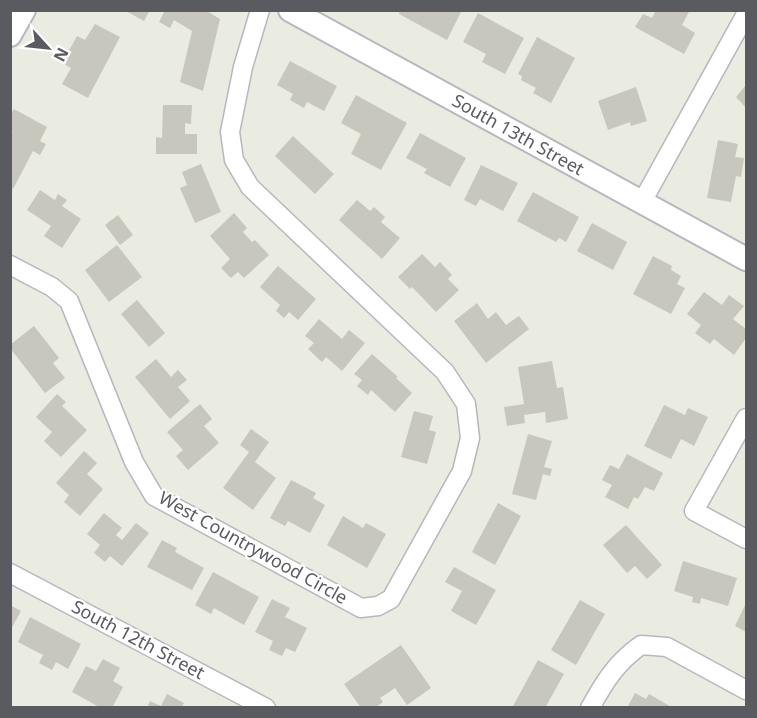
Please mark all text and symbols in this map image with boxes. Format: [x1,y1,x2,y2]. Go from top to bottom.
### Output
north arrow [18,18,78,78]
text: N [49,44,74,66]
street label: South 13th Street [448,88,589,181]
street label: West Countrywood Circle [155,485,352,609]
street label: South 12th Street [68,594,210,685]

